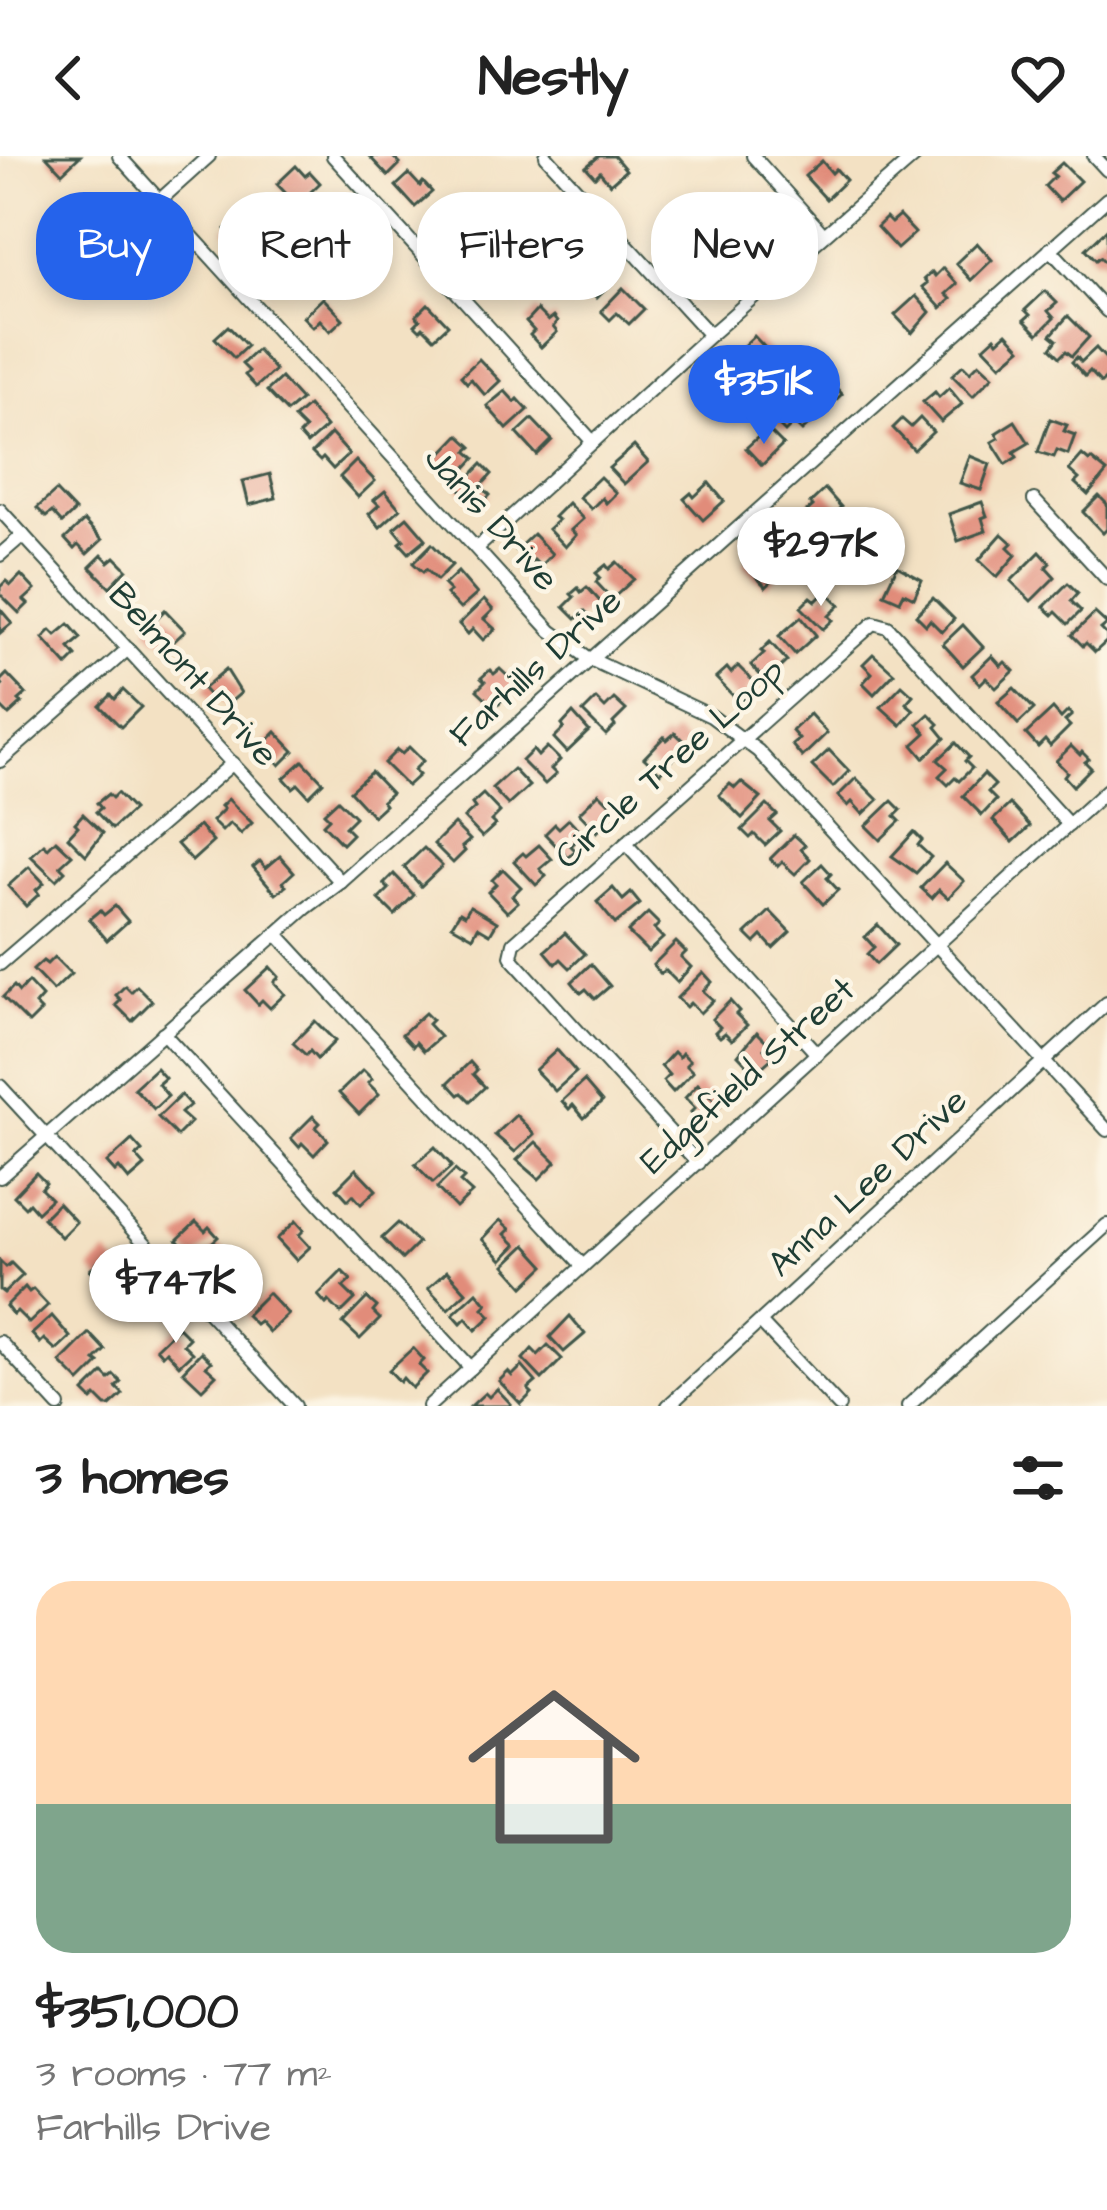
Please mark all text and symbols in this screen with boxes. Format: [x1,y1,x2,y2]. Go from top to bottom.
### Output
text: Nestly [478,41,629,116]
icon: back [36,45,102,111]
icon: heart [1005,45,1071,111]
chip: Buy [36,192,194,300]
chip: Rent [218,192,393,300]
chip: Filters [417,192,627,300]
chip: New [651,192,818,300]
pin: $351K [680,345,848,447]
text: $351K [715,357,813,411]
street label: Janis Drive [412,435,570,603]
pin: $297K [737,507,905,609]
text: $297K [764,519,878,573]
street label: Belmont Drive [96,571,290,779]
street label: Farhills Drive [438,576,634,760]
street label: Circle Tree Loop [544,647,796,881]
street label: Edgefield Street [629,965,868,1187]
street label: Anna Lee Drive [757,1077,979,1289]
pin: $747K [92,1244,260,1346]
text: $747K [116,1256,236,1310]
text: 3 homes [36,1443,229,1514]
icon: filters [1005,1445,1071,1511]
icon: home [446,1659,662,1875]
text: $351,000 [36,1977,239,2048]
text: 3 rooms · 77 m² [36,2048,332,2102]
text: Farhills Drive [36,2102,271,2156]

